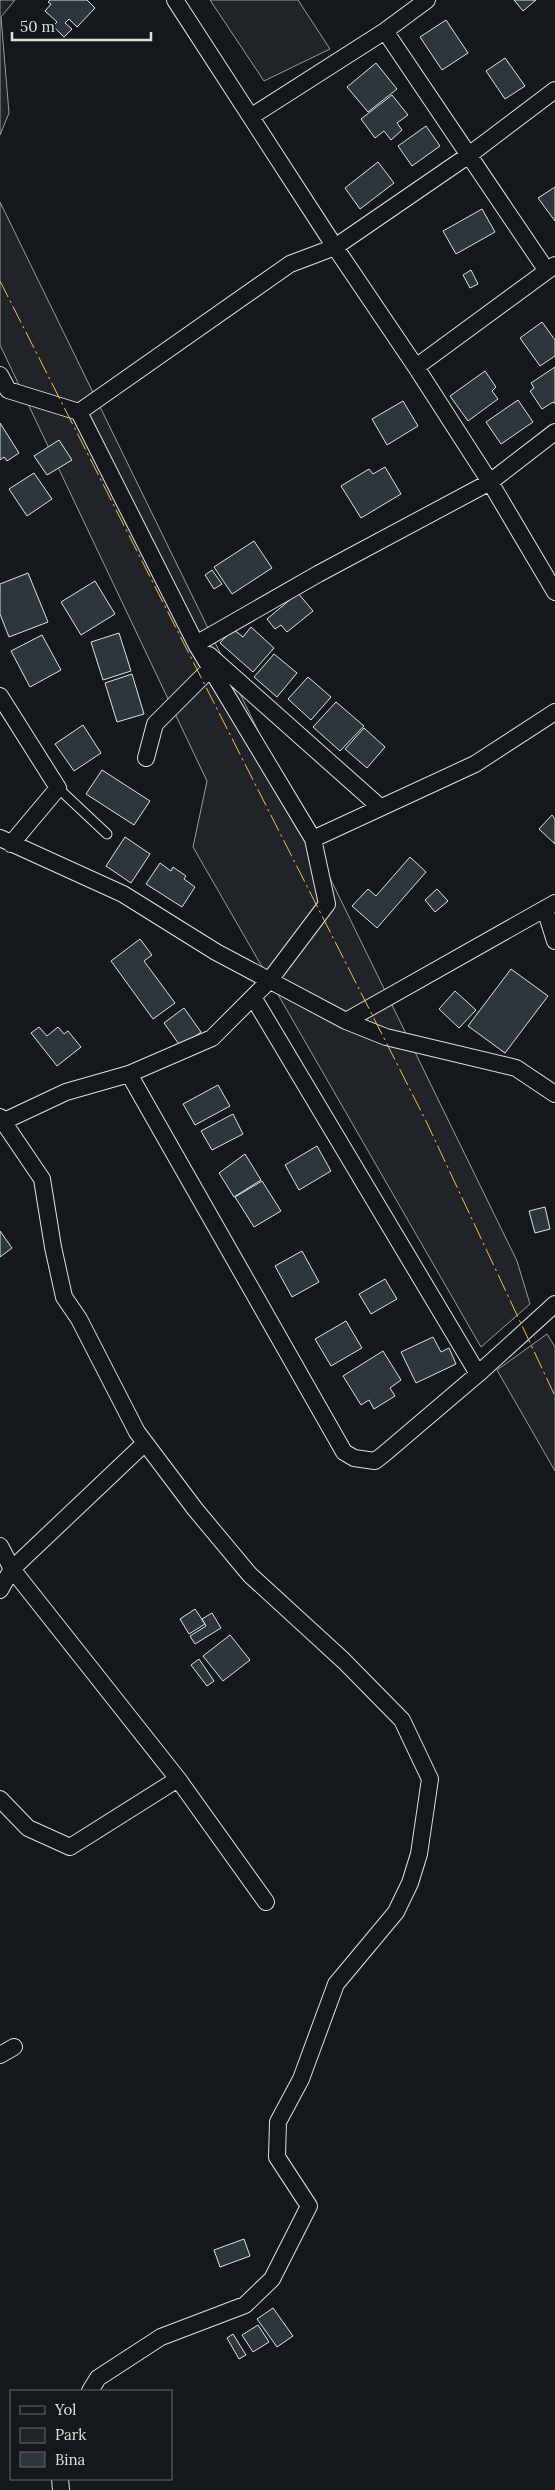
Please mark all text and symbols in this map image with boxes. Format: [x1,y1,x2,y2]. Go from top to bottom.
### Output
scale bar [12,10,151,42]
text: 50 m [20,17,55,36]
legend [10,2390,172,2480]
text: Yol [54,2400,76,2419]
text: Park [55,2425,86,2444]
text: Bina [55,2450,86,2469]

